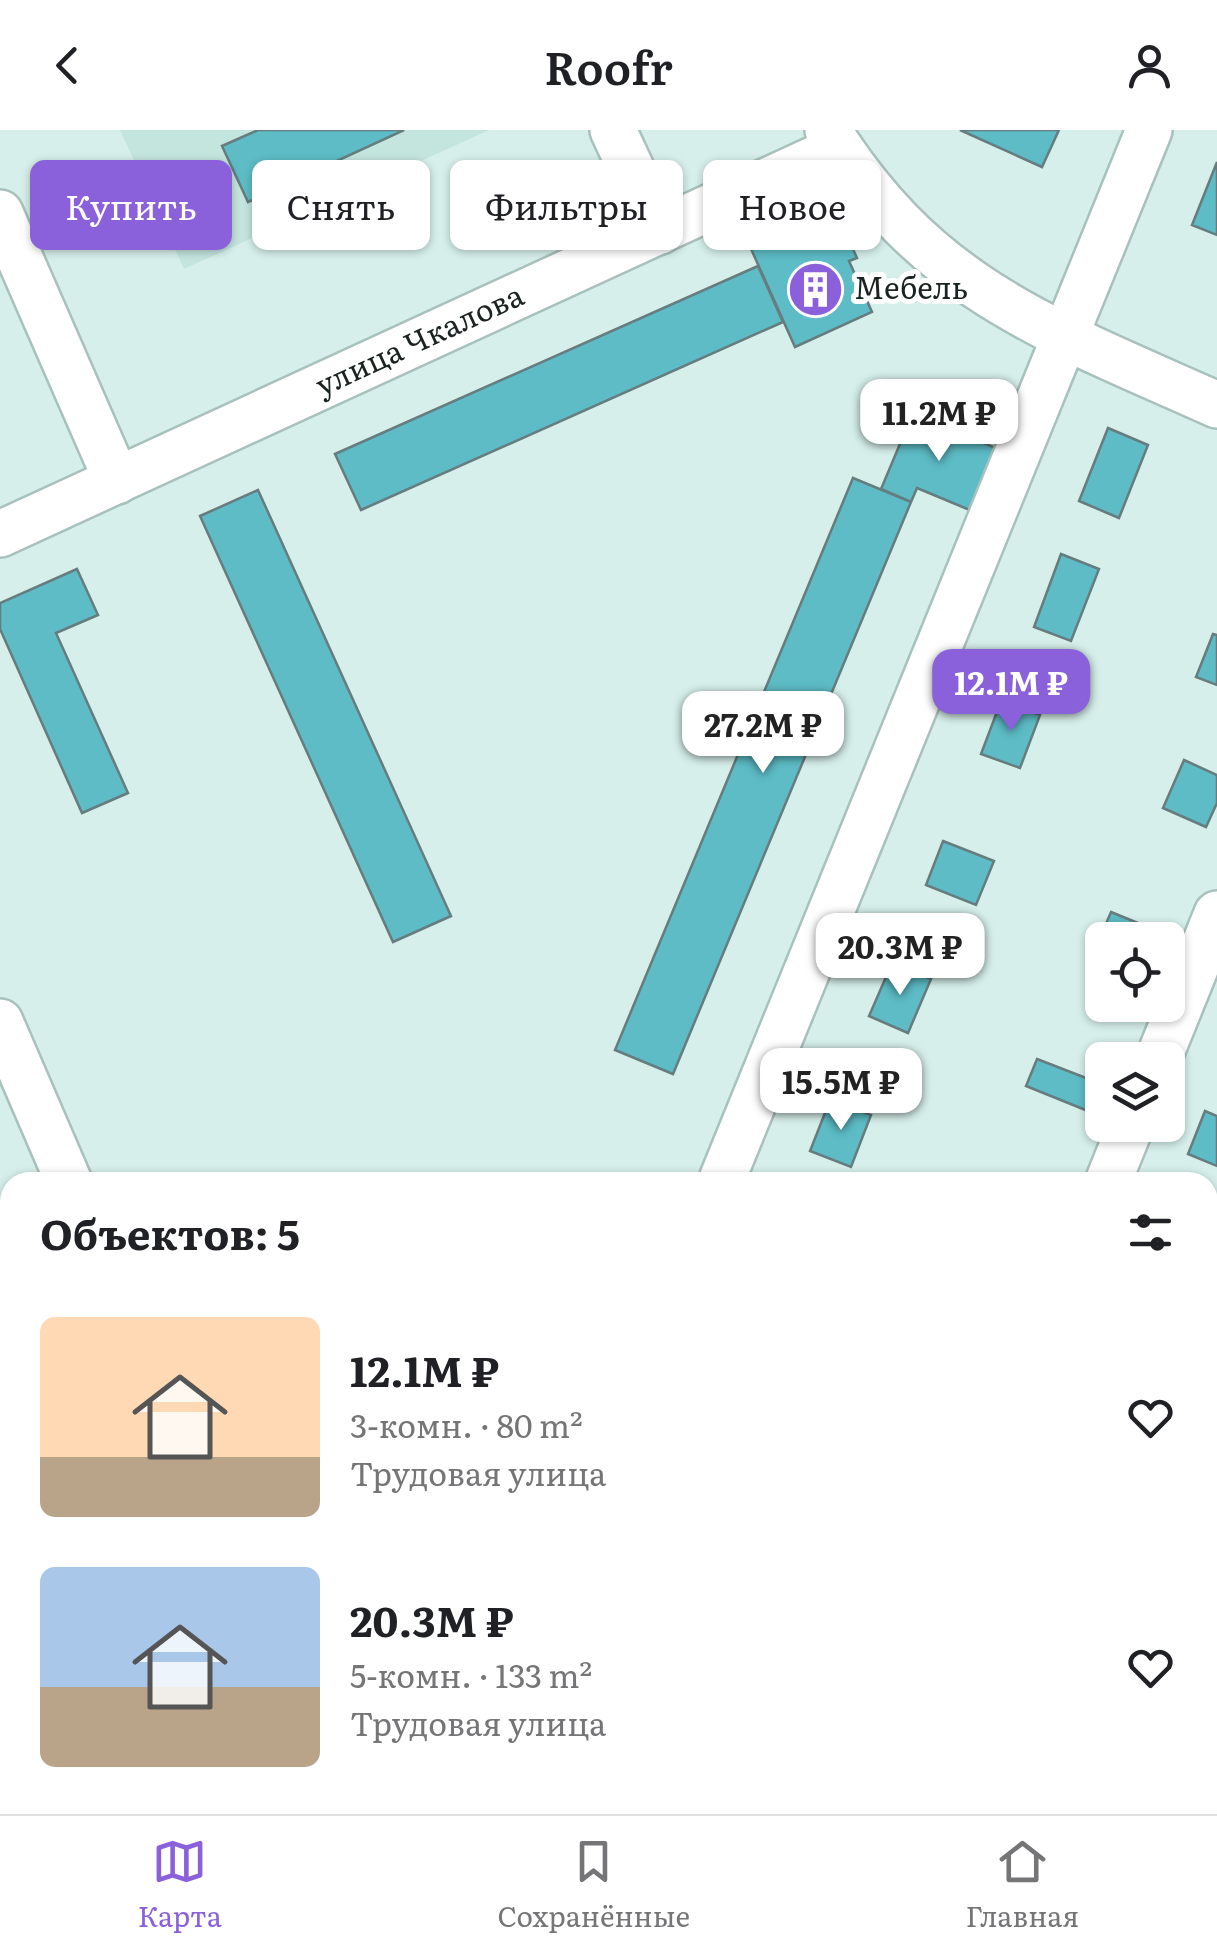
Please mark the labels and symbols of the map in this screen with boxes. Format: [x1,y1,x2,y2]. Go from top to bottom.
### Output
building icon: Мебель [785,259,845,319]
place label: Мебель [854,264,968,308]
street label: улица Чкалова [307,271,531,405]
pin: 11.2M ₽ [847,379,1031,464]
pin: 12.1M ₽ [919,649,1103,734]
pin: 27.2M ₽ [671,691,855,776]
pin: 20.3M ₽ [808,913,992,998]
pin: 15.5M ₽ [749,1048,933,1133]

